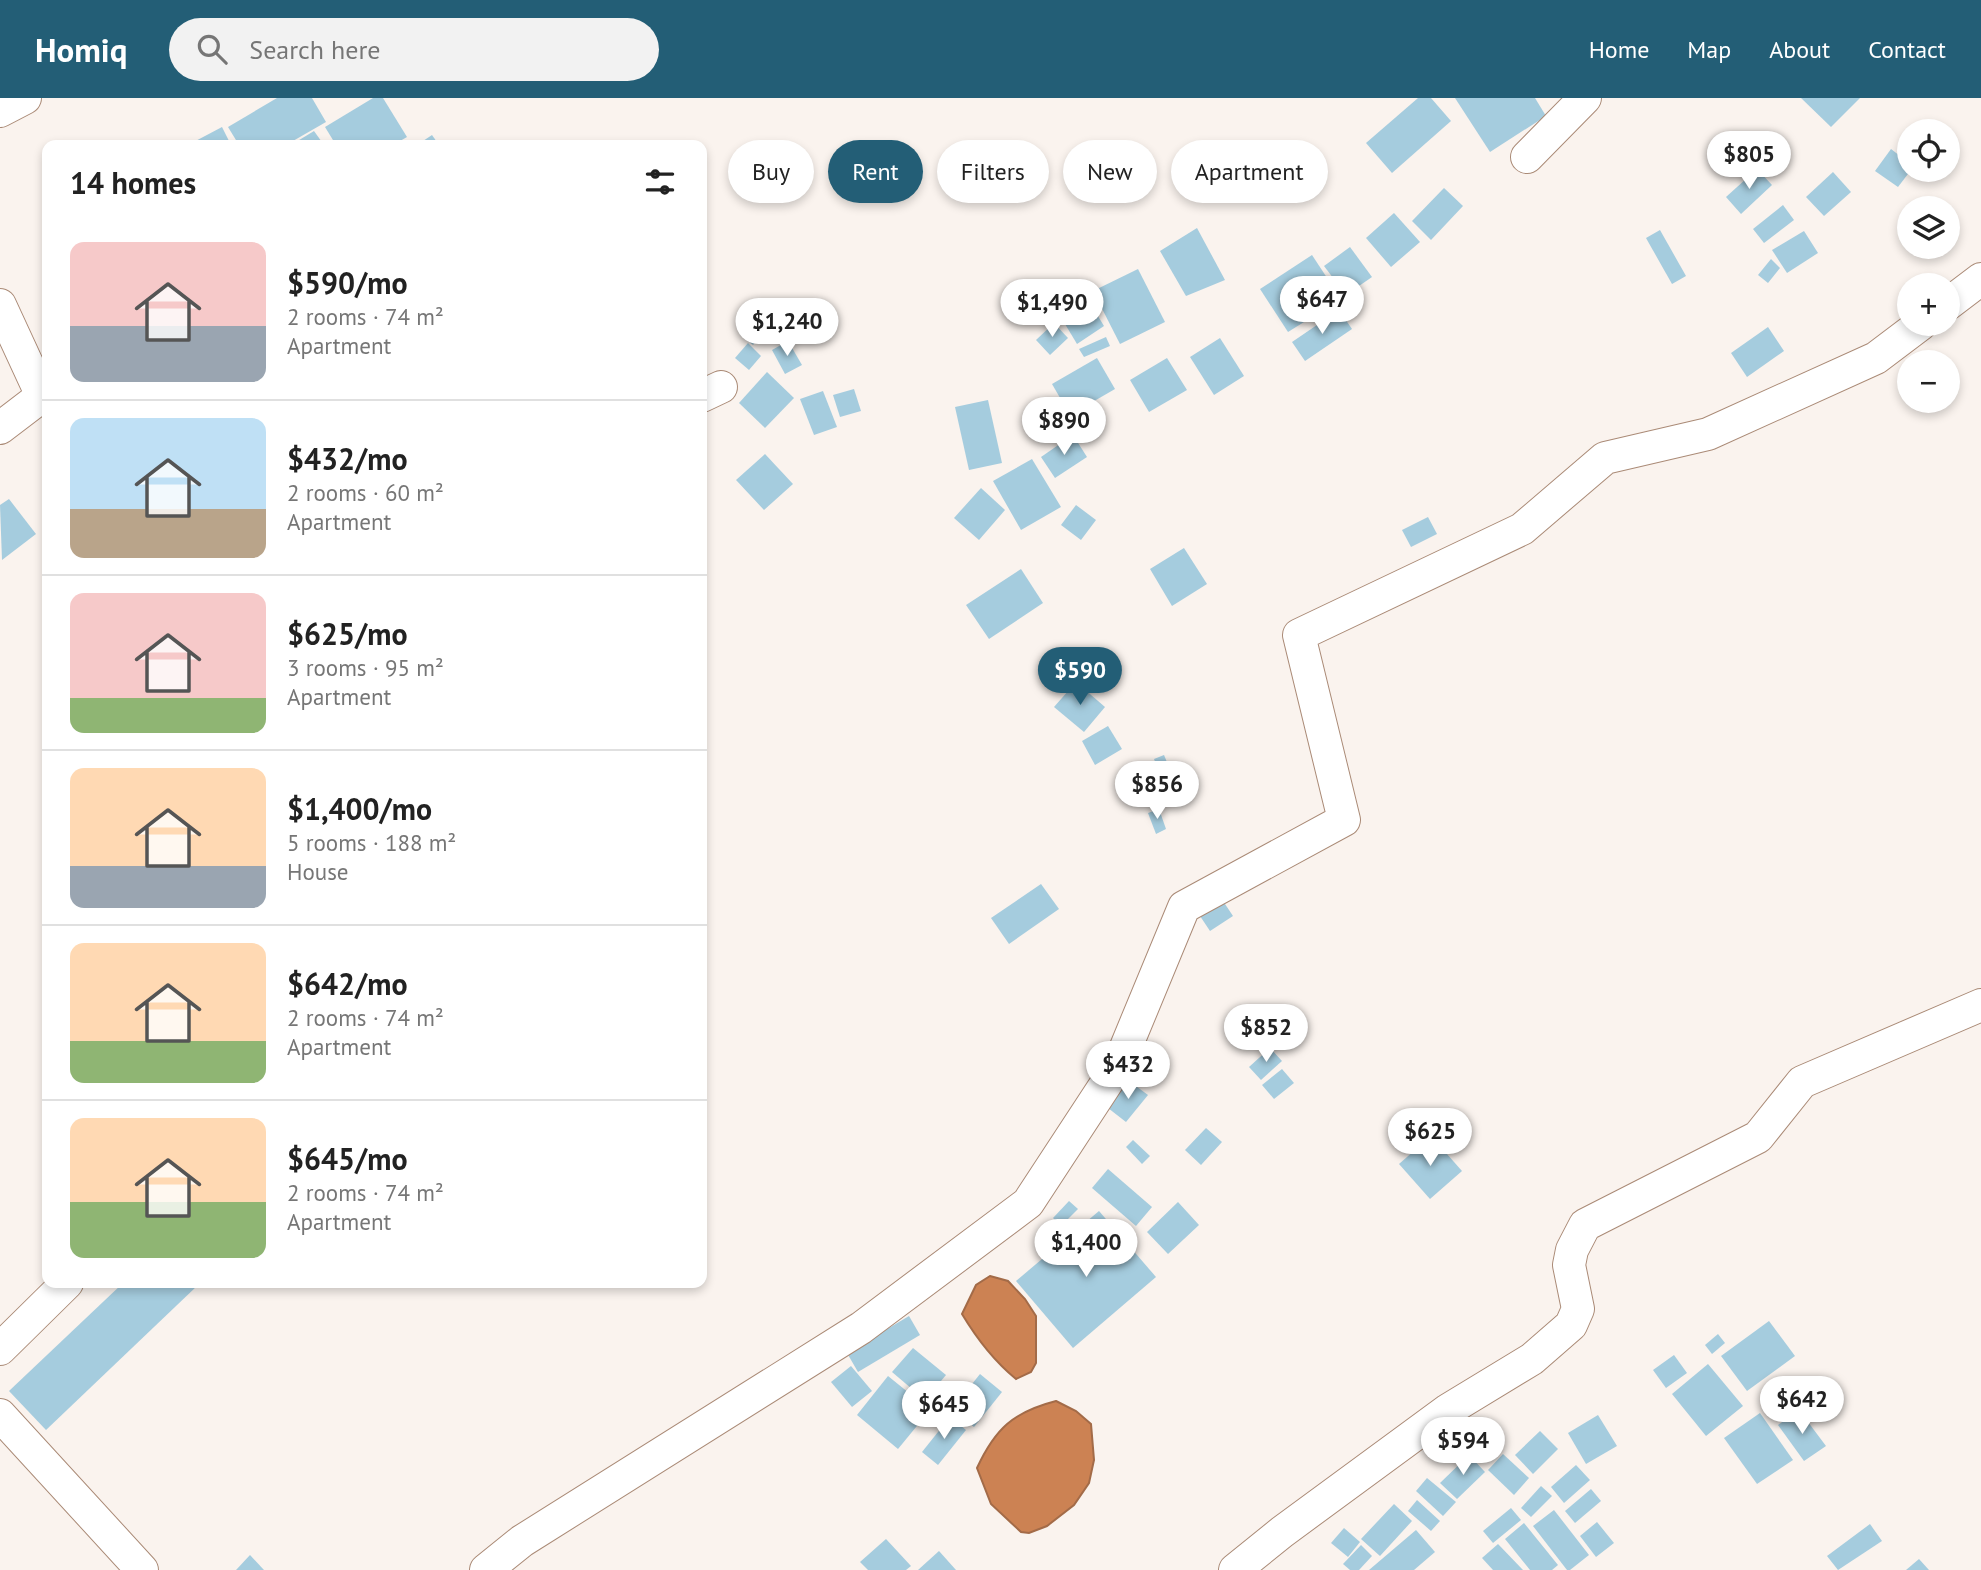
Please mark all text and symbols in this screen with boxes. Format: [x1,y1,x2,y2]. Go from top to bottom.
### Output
search box [169,18,659,81]
text: Homiq [35,28,127,71]
icon: search [193,30,231,68]
text: Search here [249,33,380,66]
text: Home [1589,34,1649,65]
text: Map [1687,34,1731,65]
text: About [1769,34,1830,65]
text: Contact [1868,34,1946,65]
map controls [1897,119,1960,413]
button: locate [1897,119,1960,182]
pin: $805 [1708,132,1790,191]
text: $805 [1723,139,1775,168]
chip: Buy [728,140,814,203]
chip: Rent [828,140,923,203]
chip: Filters [937,140,1049,203]
chip: New [1063,140,1157,203]
chip: Apartment [1171,140,1328,203]
text: 14 homes [70,163,196,202]
icon: filters [641,163,679,201]
button: layers [1897,196,1960,259]
text: $590/mo [287,263,408,302]
icon: home [126,270,210,354]
button: + [1897,273,1960,336]
pin: $647 [1281,276,1363,336]
pin: $1,490 [995,280,1109,339]
text: $647 [1296,284,1348,313]
text: $1,490 [1016,287,1088,316]
pin: $1,240 [730,299,844,358]
text: 2 rooms · 74 m² [287,302,444,331]
text: $1,240 [751,306,823,335]
text: Apartment [287,331,391,360]
button: − [1897,350,1960,413]
pin: $890 [1023,398,1105,457]
text: $890 [1038,405,1090,434]
text: $432/mo [287,439,408,478]
icon: home [126,446,210,530]
text: 2 rooms · 60 m² [287,478,444,507]
text: Apartment [287,507,391,536]
text: $625/mo [287,614,408,653]
icon: home [126,621,210,705]
pin: $590 [1039,648,1121,707]
text: 3 rooms · 95 m² [287,653,444,682]
text: $590 [1054,655,1106,684]
text: Apartment [287,682,391,711]
pin: $856 [1116,762,1198,821]
text: $856 [1131,769,1183,798]
text: $1,400/mo [287,789,432,828]
icon: home [126,796,210,880]
text: 5 rooms · 188 m² [287,828,456,857]
text: House [287,857,349,886]
text: $642/mo [287,964,408,1003]
icon: home [126,971,210,1055]
text: 2 rooms · 74 m² [287,1003,444,1032]
pin: $852 [1225,1004,1307,1064]
text: $852 [1240,1012,1292,1041]
text: Apartment [287,1032,391,1061]
pin: $432 [1087,1042,1169,1101]
text: $432 [1102,1049,1154,1078]
pin: $625 [1389,1108,1471,1168]
text: $625 [1404,1116,1456,1145]
text: $645/mo [287,1139,408,1178]
icon: home [126,1146,210,1230]
text: 2 rooms · 74 m² [287,1178,444,1207]
text: Apartment [287,1207,391,1236]
pin: $1,400 [1029,1220,1143,1279]
text: $1,400 [1050,1227,1122,1256]
pin: $642 [1761,1376,1843,1436]
pin: $645 [903,1382,985,1441]
text: $642 [1776,1384,1828,1413]
text: $645 [918,1389,970,1418]
pin: $594 [1422,1418,1504,1477]
text: $594 [1437,1425,1489,1454]

